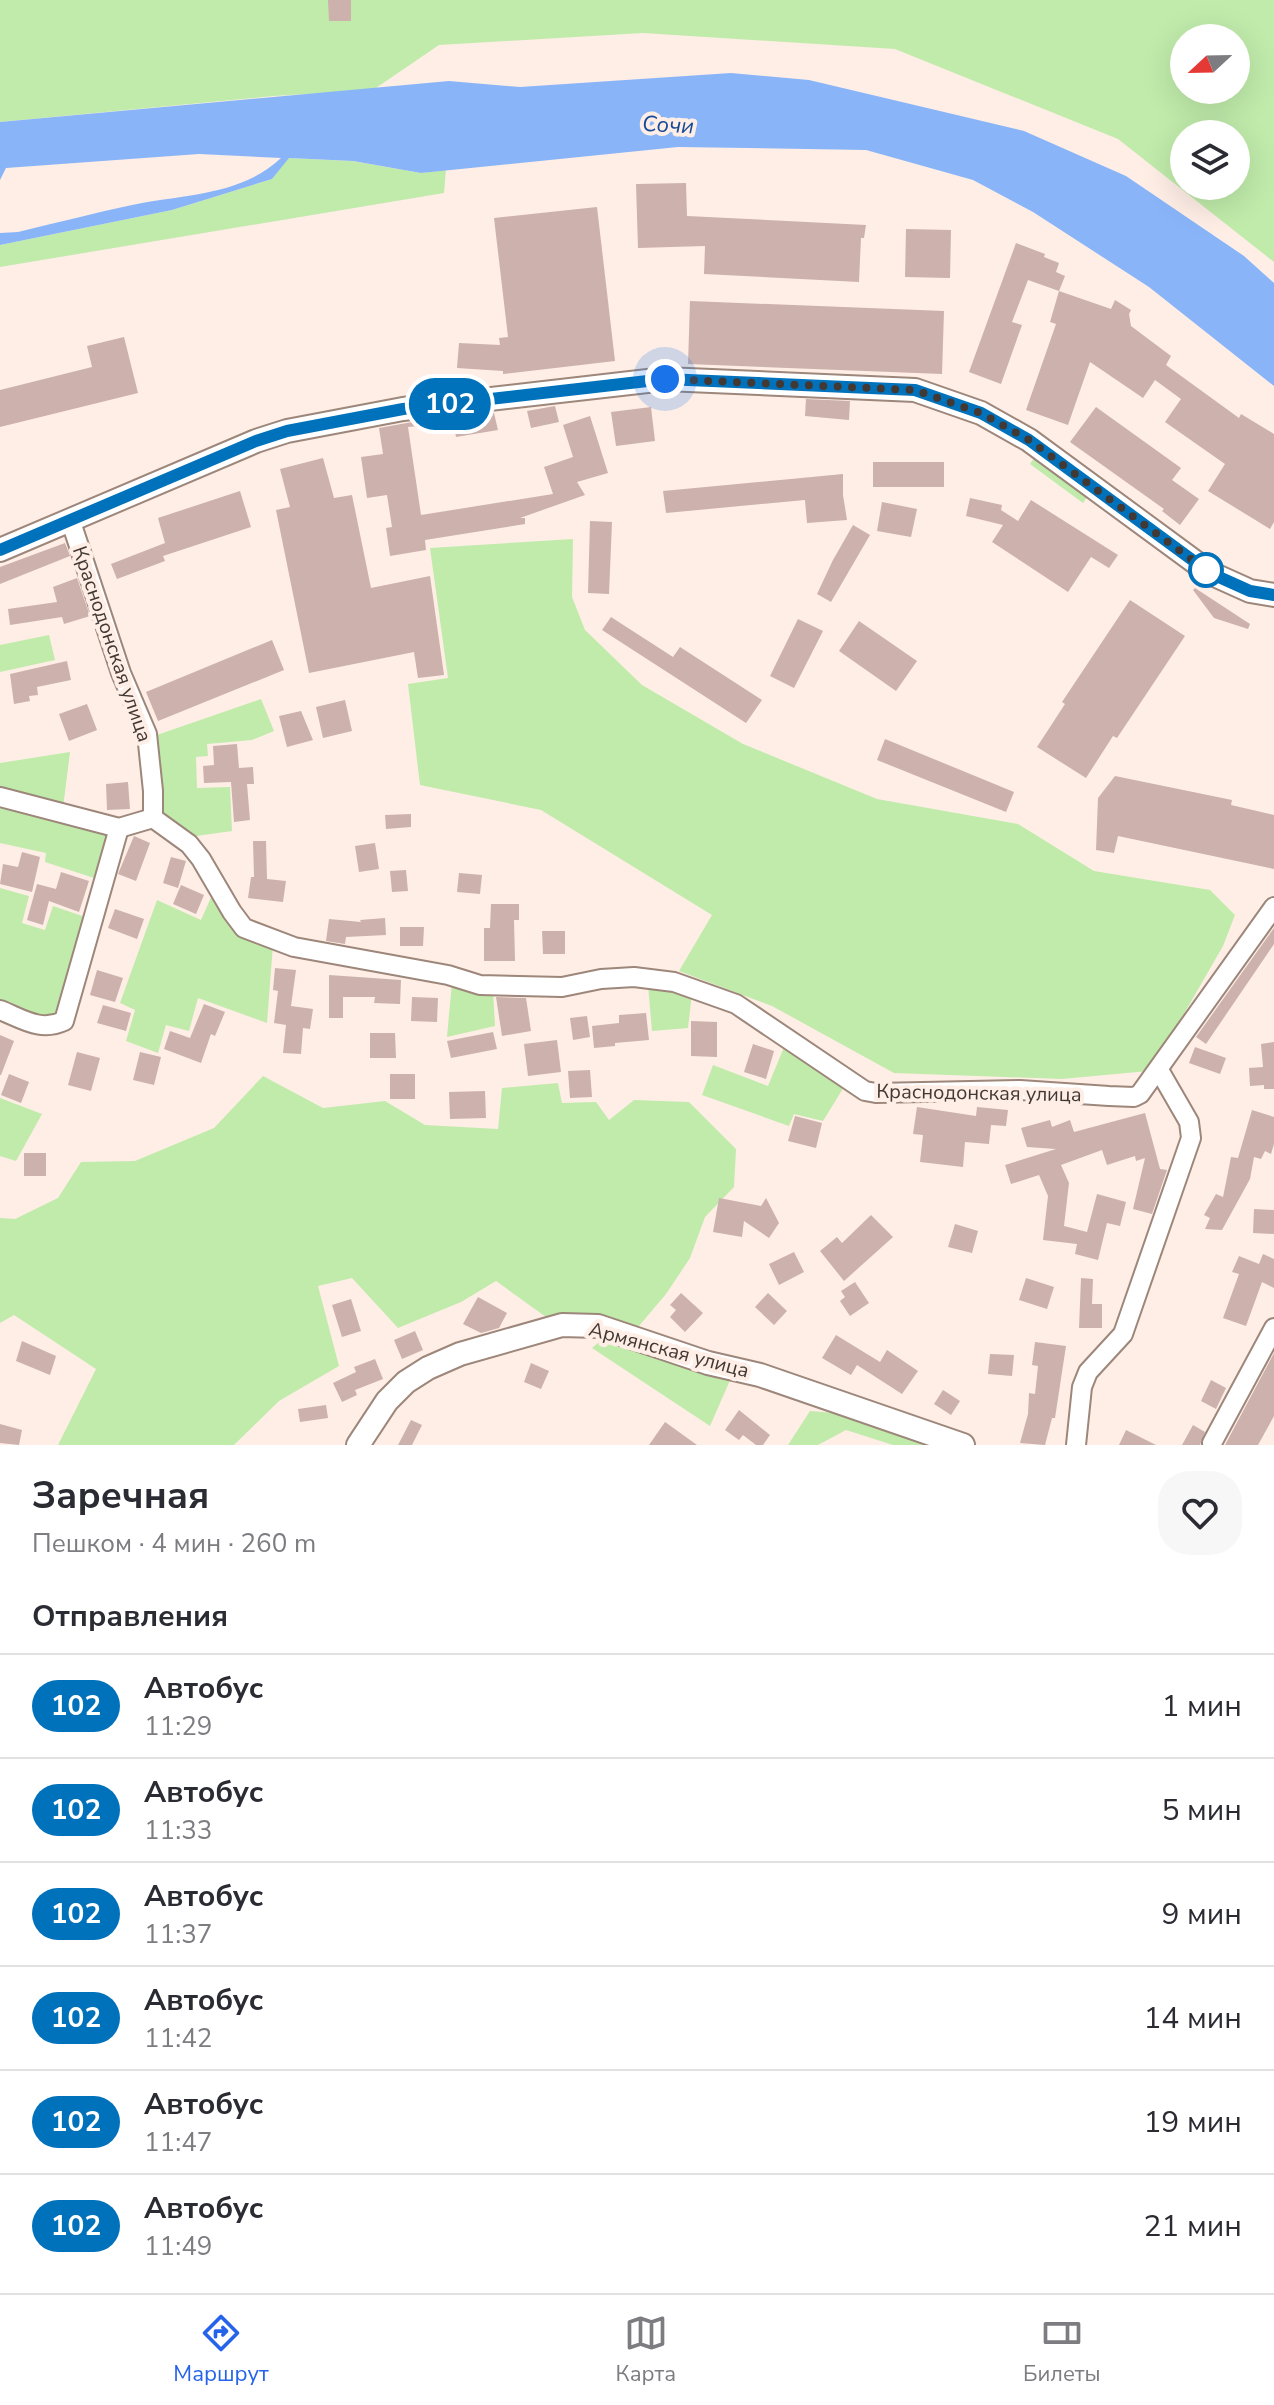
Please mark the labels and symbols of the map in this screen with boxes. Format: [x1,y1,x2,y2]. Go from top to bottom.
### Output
north arrow [1170,24,1250,104]
water label: Сочи [641,109,695,141]
your location [645,359,685,399]
line badge: 102 [404,378,496,430]
street label: Краснодонская улица [66,543,158,745]
unlabelled marker [1189,553,1223,587]
street label: Краснодонская улица [876,1078,1082,1108]
street label: Армянская улица [586,1316,752,1384]

